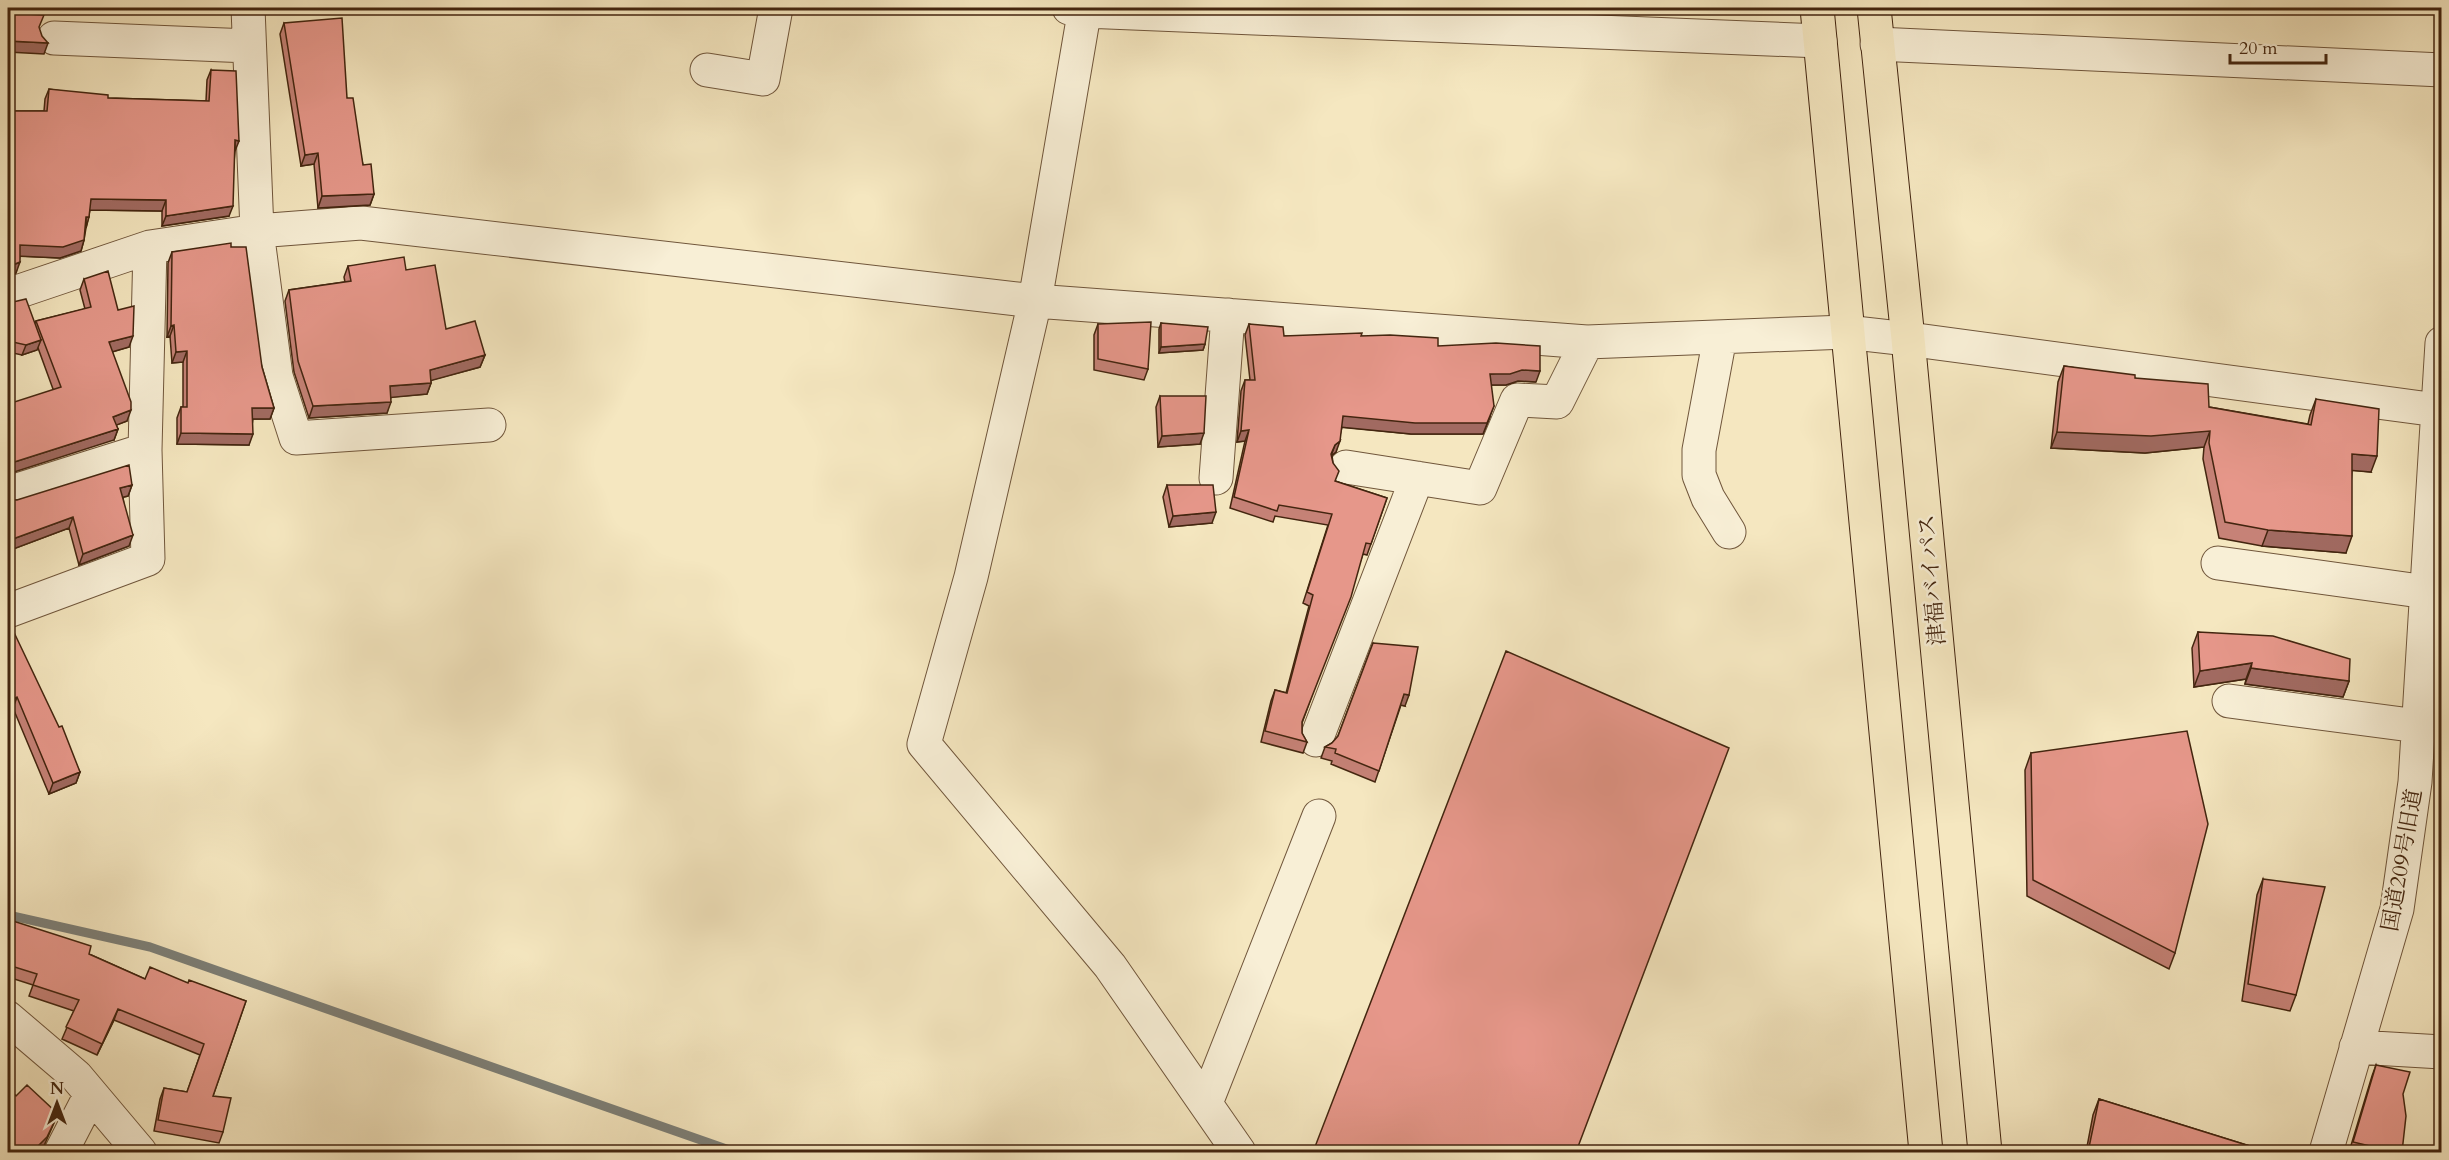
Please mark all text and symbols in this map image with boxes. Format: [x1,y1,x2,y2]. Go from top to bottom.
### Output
scale bar [2230,27,2326,65]
text: 20 m [2239,36,2278,61]
street label: 津福バイパス [1911,513,1953,647]
street label: 国道209号旧道 [2375,787,2429,934]
north arrow [27,1073,87,1133]
text: N [50,1078,64,1100]

